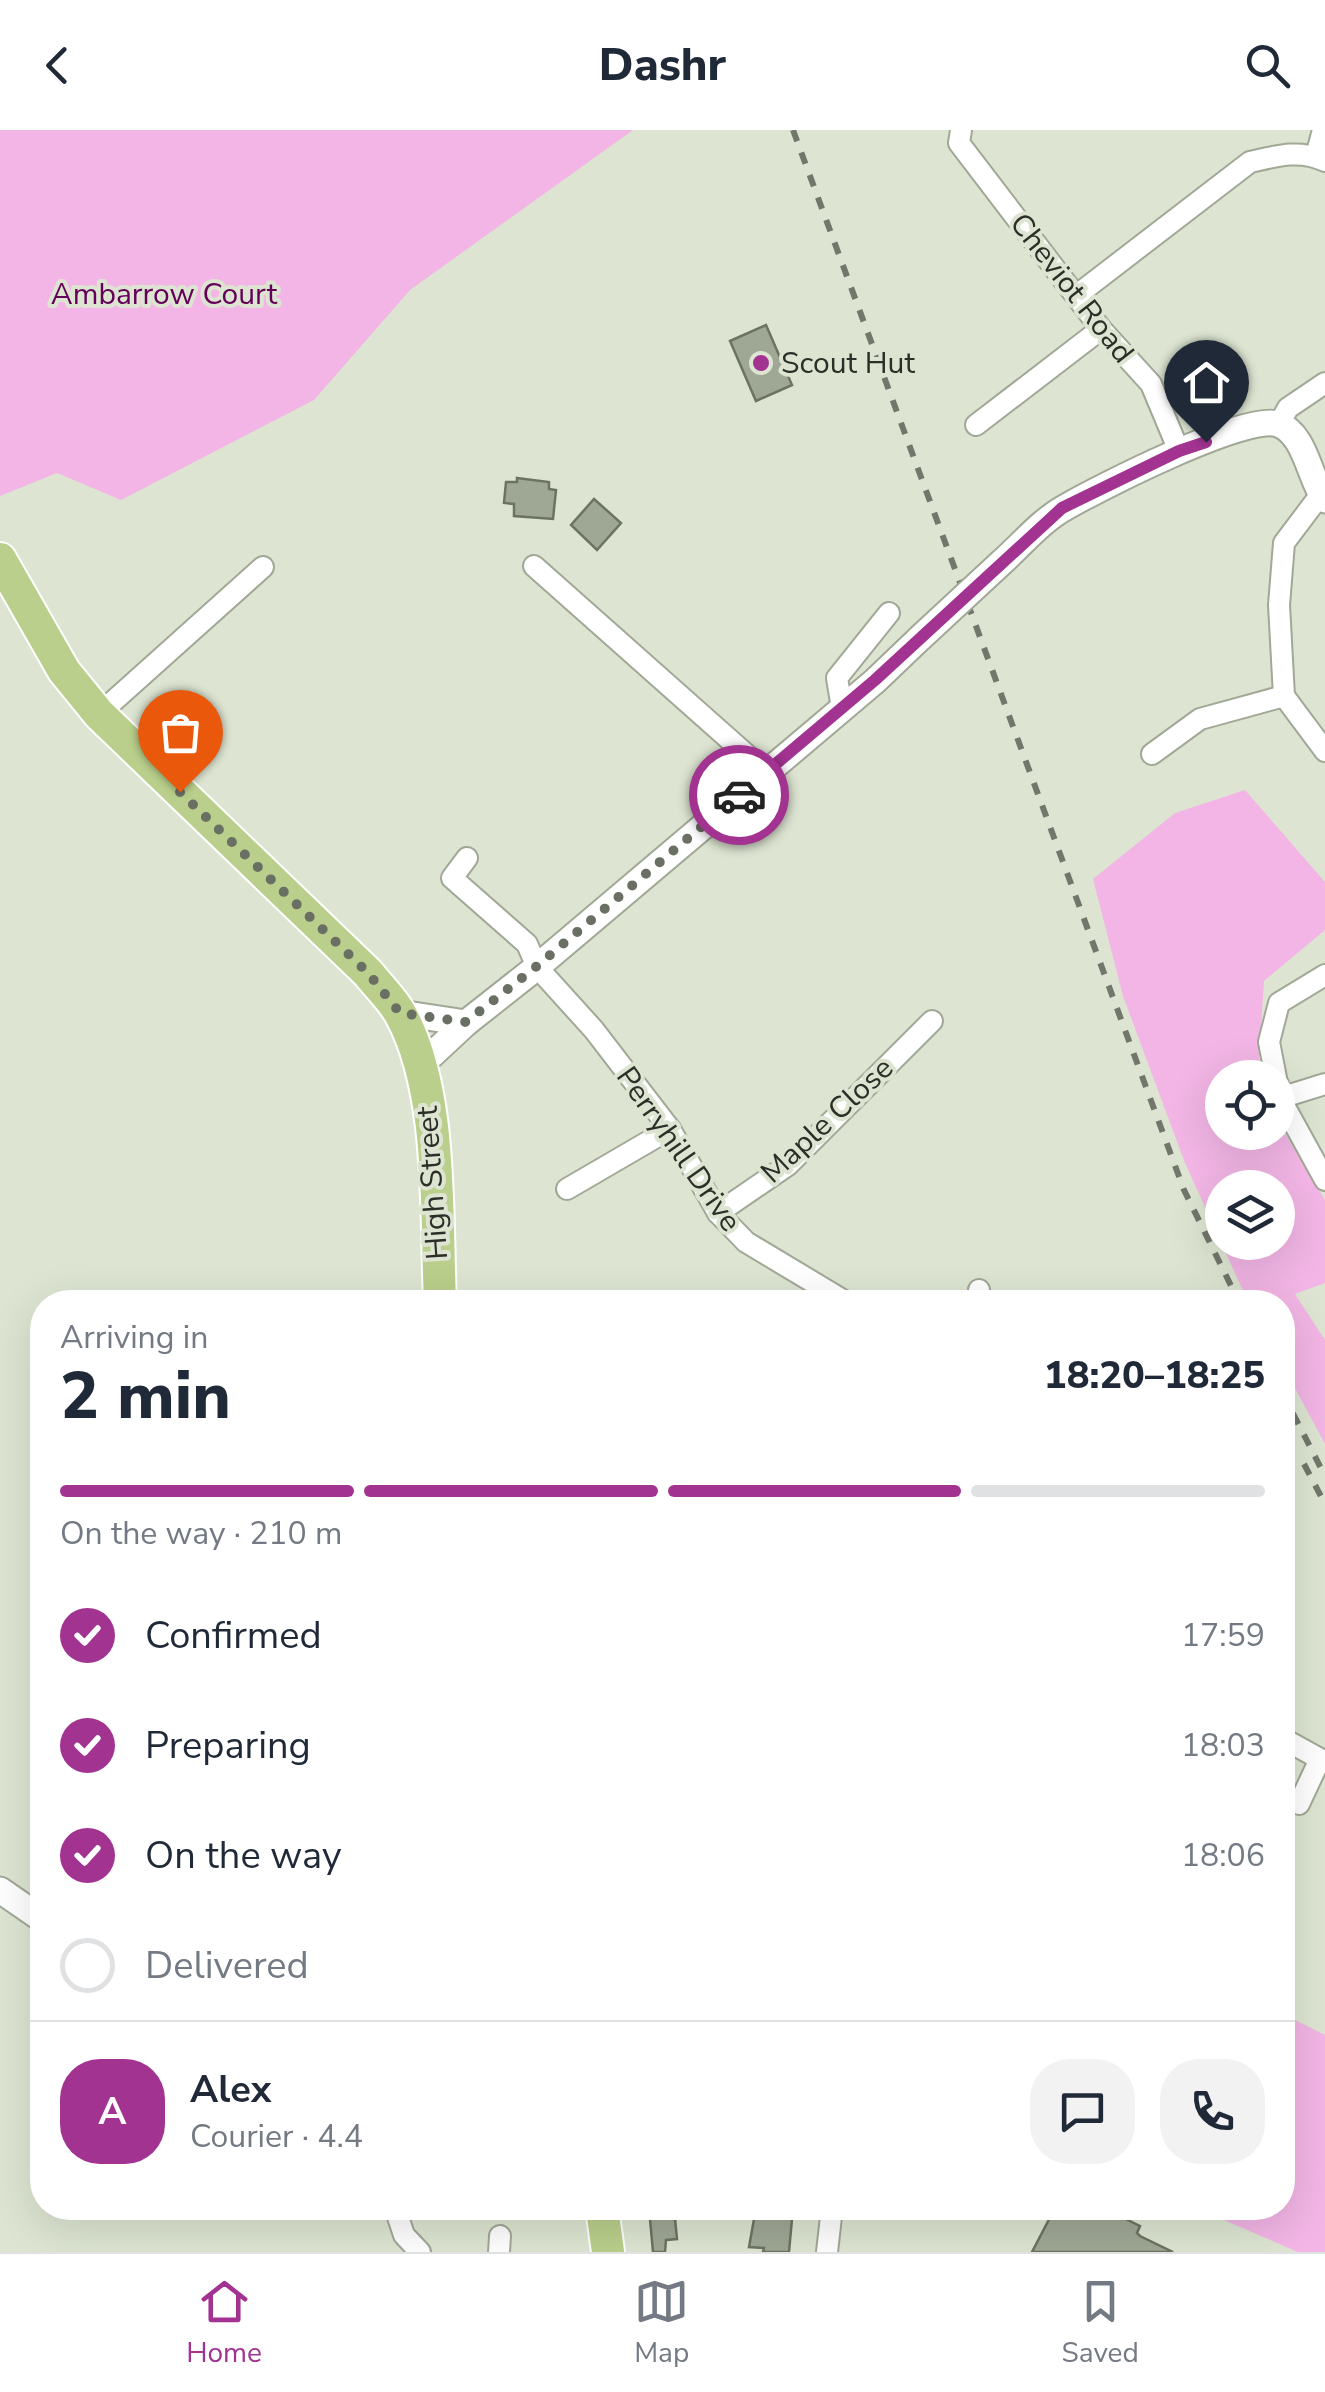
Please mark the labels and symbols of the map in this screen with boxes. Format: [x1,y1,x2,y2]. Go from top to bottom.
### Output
street label: Cheviot Road [1000,205,1143,372]
park label: Ambarrow Court [51,274,278,315]
pin [1164,340,1249,443]
place label: Scout Hut [781,343,915,384]
marker: Scout Hut [750,352,772,374]
pin [138,690,223,793]
courier [689,745,789,845]
street label: Maple Close [752,1048,903,1192]
street label: Perryhill Drive [607,1059,751,1240]
street label: High Street [407,1104,458,1261]

